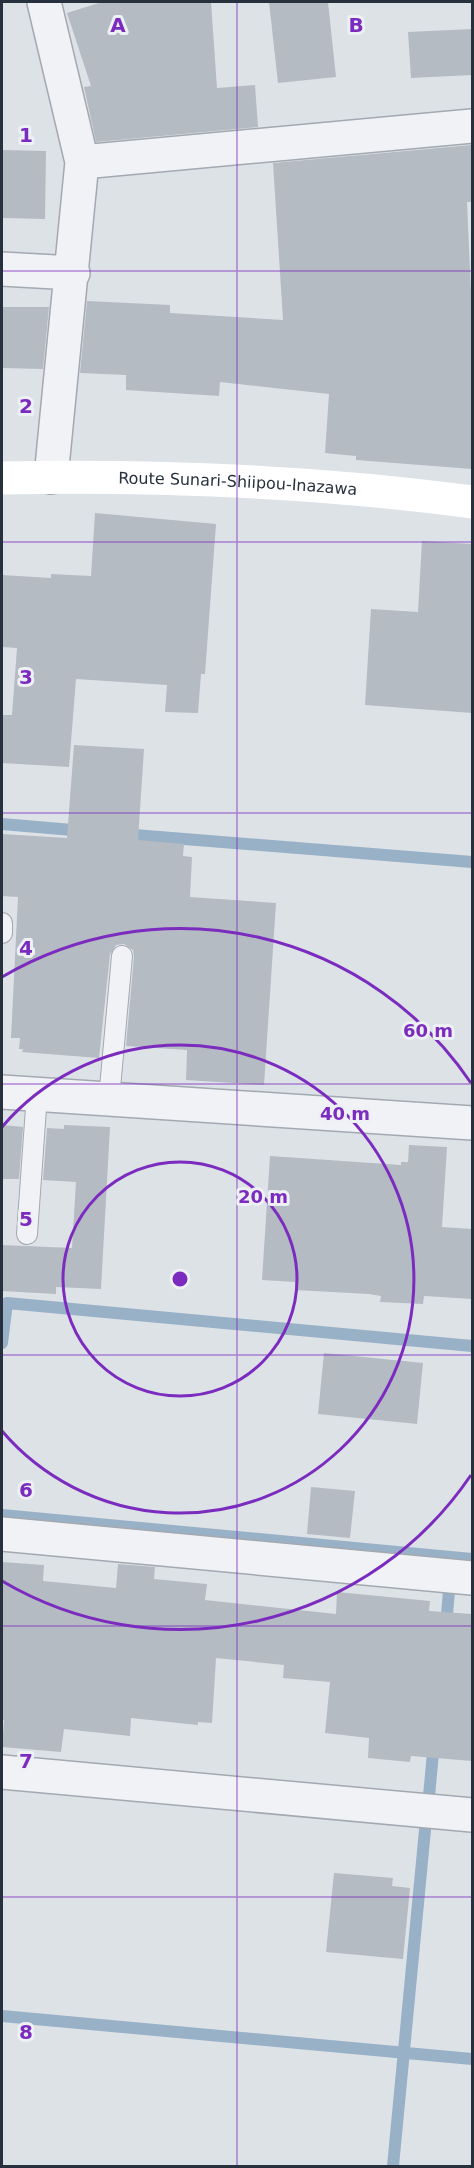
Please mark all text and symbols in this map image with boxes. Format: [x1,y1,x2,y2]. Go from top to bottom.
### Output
text: A [110,13,126,37]
text: B [348,13,364,37]
text: 1 [19,123,33,147]
text: 2 [19,394,33,418]
street label: Route Sunari-Shiipou-Inazawa [118,469,358,499]
text: 3 [19,665,33,689]
text: 4 [19,936,33,960]
text: 60 m [403,1020,453,1041]
text: 40 m [320,1103,370,1124]
text: 20 m [238,1186,288,1207]
text: 5 [19,1207,33,1231]
centre of rings [170,1269,190,1289]
text: 6 [19,1478,33,1502]
text: 7 [19,1749,33,1773]
text: 8 [19,2020,33,2044]

